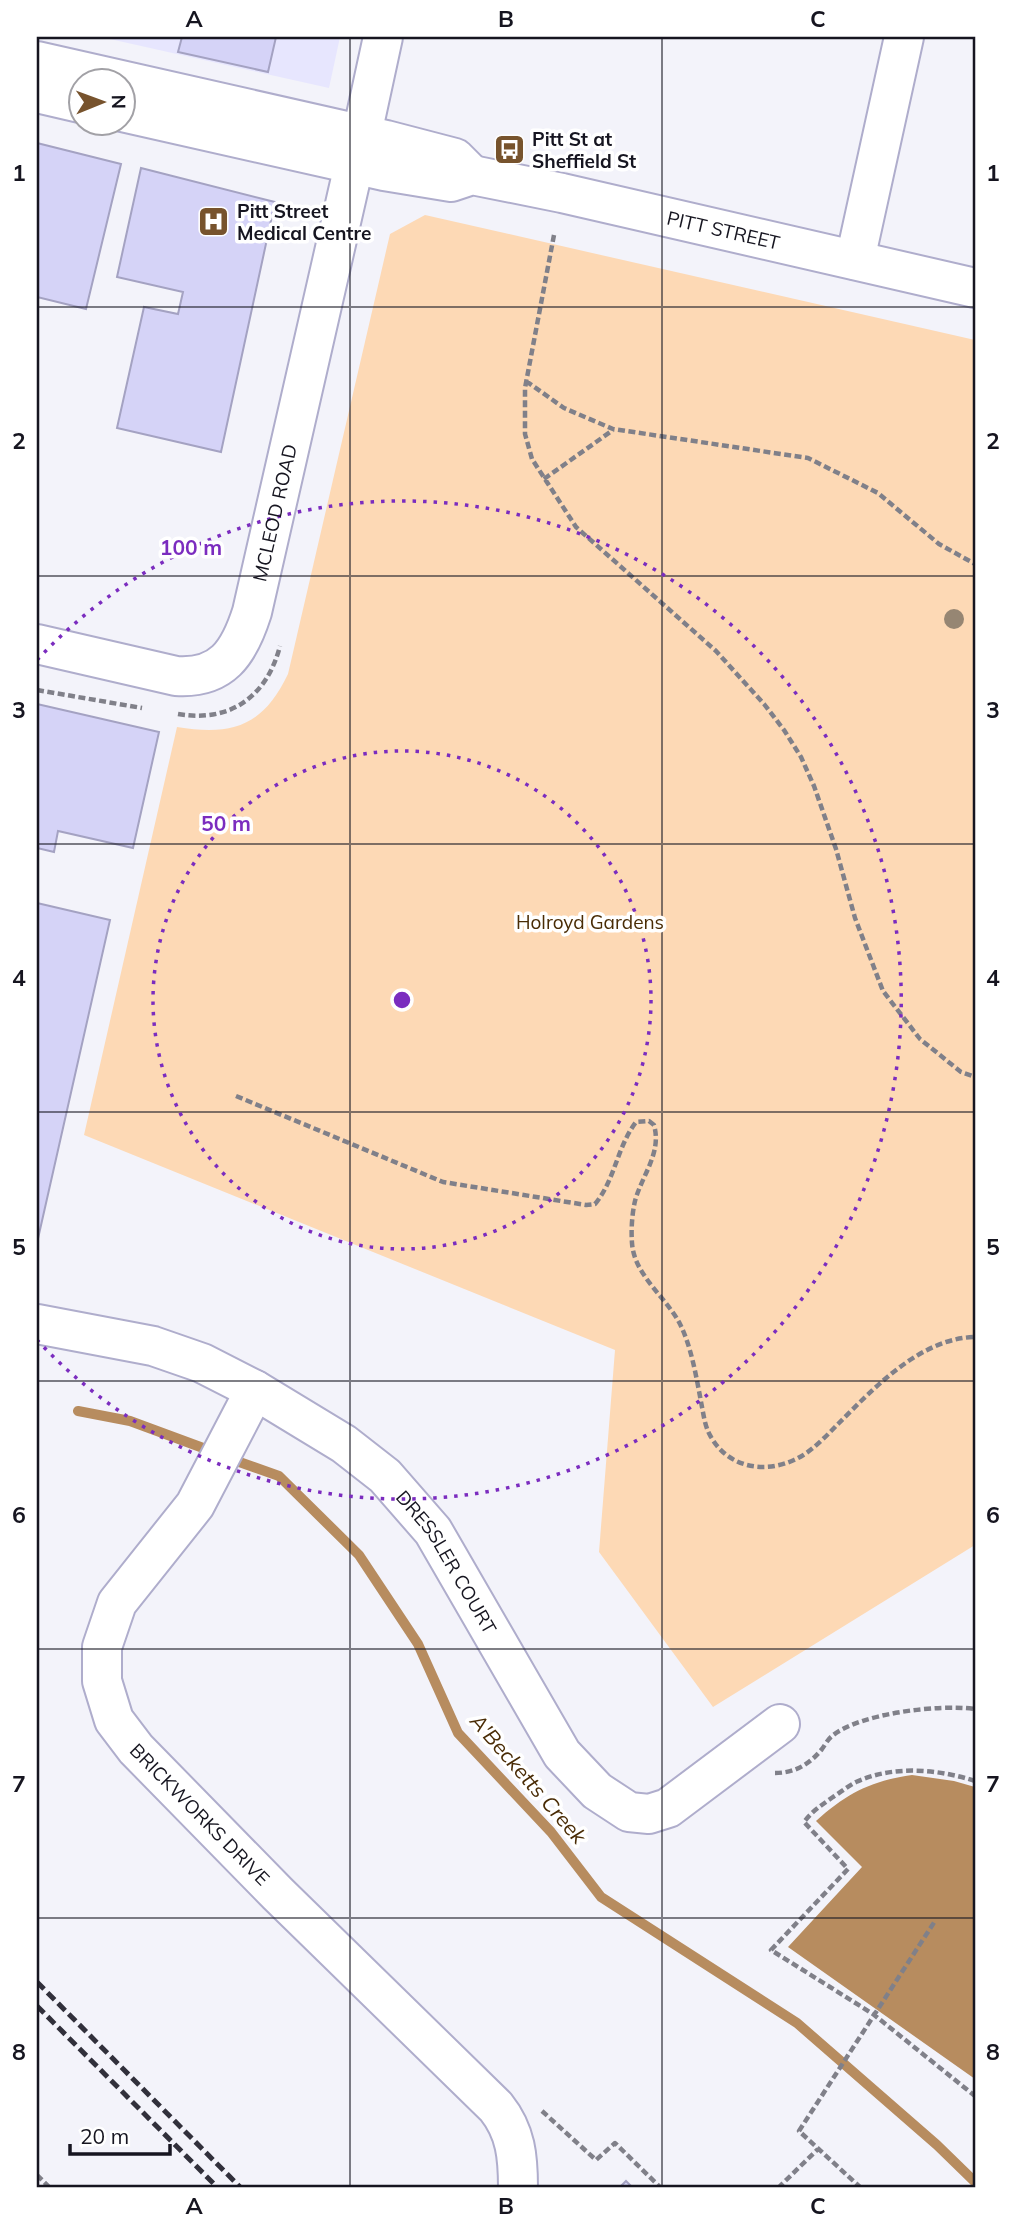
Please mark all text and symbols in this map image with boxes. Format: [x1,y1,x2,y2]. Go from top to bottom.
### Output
text: A [185,4,203,33]
text: B [498,4,514,33]
text: C [810,4,826,33]
north arrow [66,66,136,136]
text: N [107,94,131,109]
place label: Pitt St at Sheffield St [532,127,636,173]
bus stop icon: Pitt St at Sheffield St [492,133,526,167]
text: 1 [12,158,26,187]
text: 1 [986,158,1000,187]
place label: Pitt Street Medical Centre [237,199,371,245]
hospital icon: Pitt Street Medical Centre [197,205,231,239]
street label: PITT STREET [665,206,783,255]
text: 2 [12,426,26,455]
text: 2 [986,426,1000,455]
street label: MCLEOD ROAD [247,442,302,584]
text: 100 m [160,534,222,560]
text: 3 [12,695,26,724]
text: 3 [986,695,1000,724]
text: 50 m [201,810,251,836]
park label: Holroyd Gardens [516,910,664,934]
text: 4 [12,963,26,992]
text: 4 [986,963,1000,992]
centre of rings [390,988,414,1012]
text: 5 [12,1232,26,1261]
text: 5 [986,1232,1000,1261]
street label: DRESSLER COURT [391,1485,502,1639]
text: 6 [12,1500,26,1529]
text: 6 [986,1500,1000,1529]
water label: A'Becketts Creek [464,1707,593,1850]
street label: BRICKWORKS DRIVE [125,1738,275,1890]
text: 7 [12,1769,26,1798]
text: 7 [986,1769,1000,1798]
text: 8 [12,2037,26,2066]
text: 8 [986,2037,1000,2066]
scale bar [70,2113,170,2157]
text: 20 m [80,2123,129,2149]
text: A [185,2191,203,2220]
text: B [498,2191,514,2220]
text: C [810,2191,826,2220]

